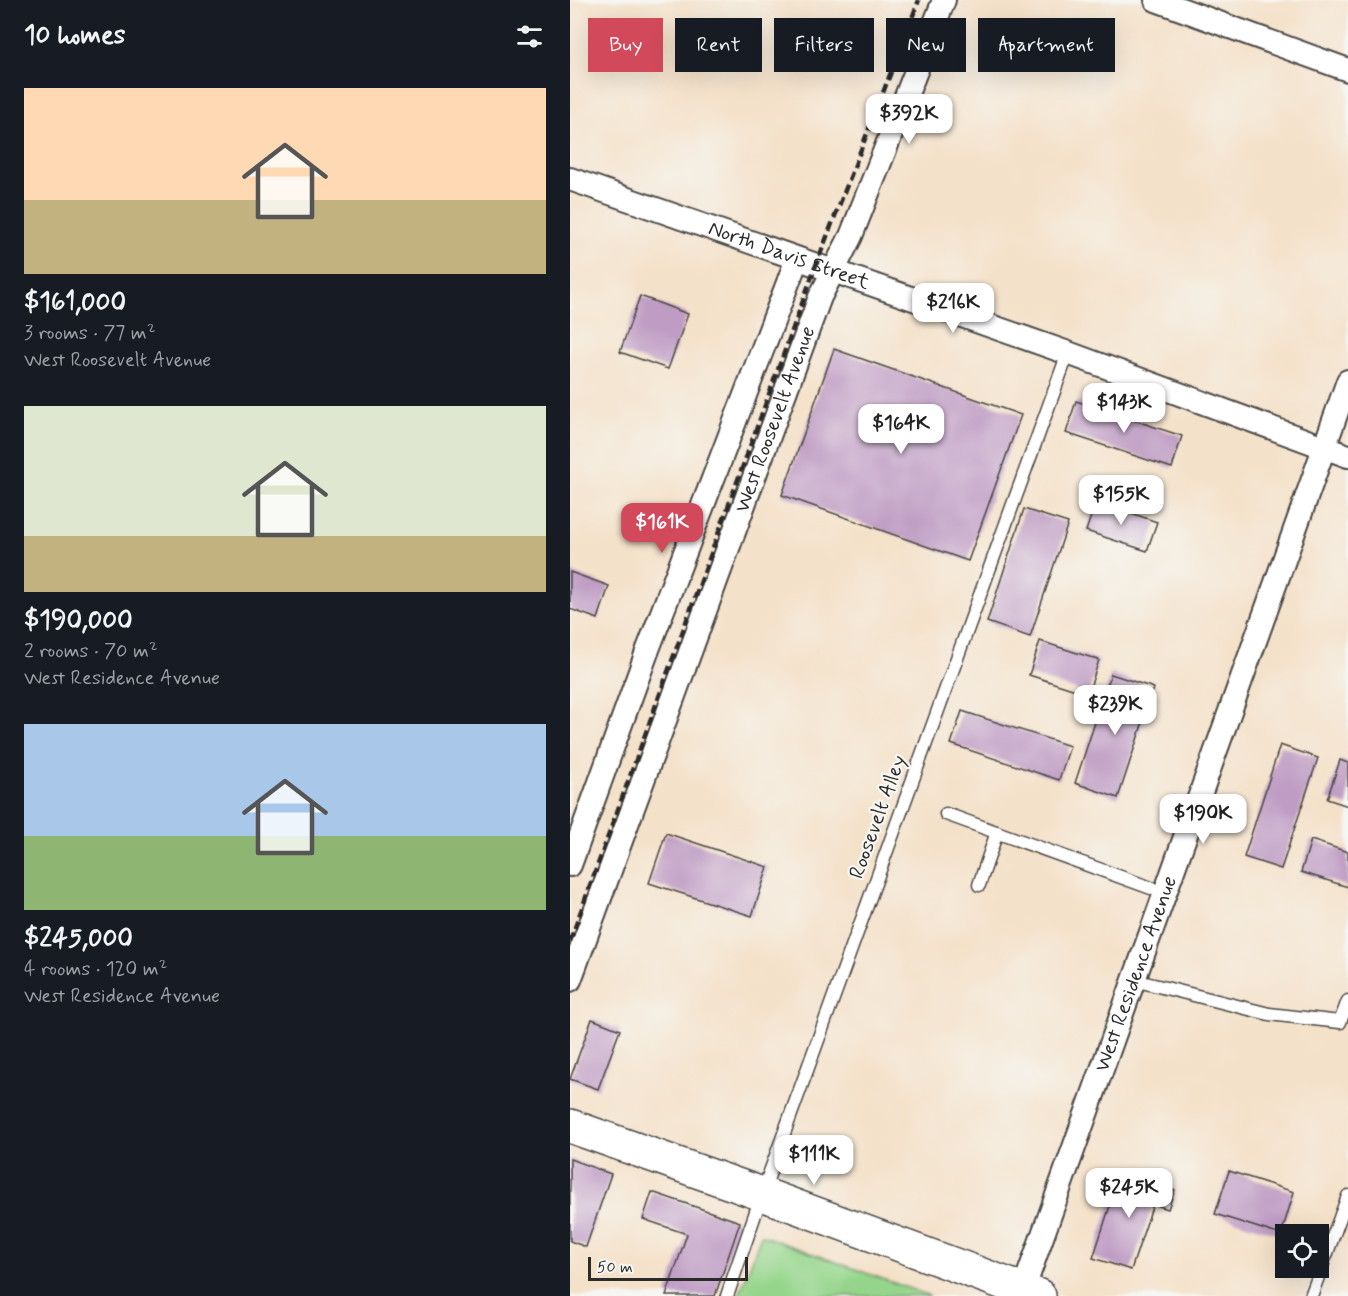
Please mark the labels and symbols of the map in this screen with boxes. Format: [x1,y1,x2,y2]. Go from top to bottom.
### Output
pin: $392K [867,94,951,145]
street label: North Davis Street [705,214,874,297]
pin: $216K [911,283,995,334]
street label: West Roosevelt Avenue [728,322,822,517]
pin: $143K [1082,383,1166,434]
pin: $164K [859,404,943,455]
pin: $155K [1079,475,1163,526]
pin: $161K [620,503,704,554]
pin: $239K [1073,685,1157,736]
street label: Roosevelt Alley [843,751,913,883]
pin: $190K [1161,794,1245,845]
street label: West Residence Avenue [1088,872,1184,1076]
pin: $111K [772,1135,856,1186]
pin: $245K [1087,1168,1171,1219]
scale bar [588,1254,748,1282]

